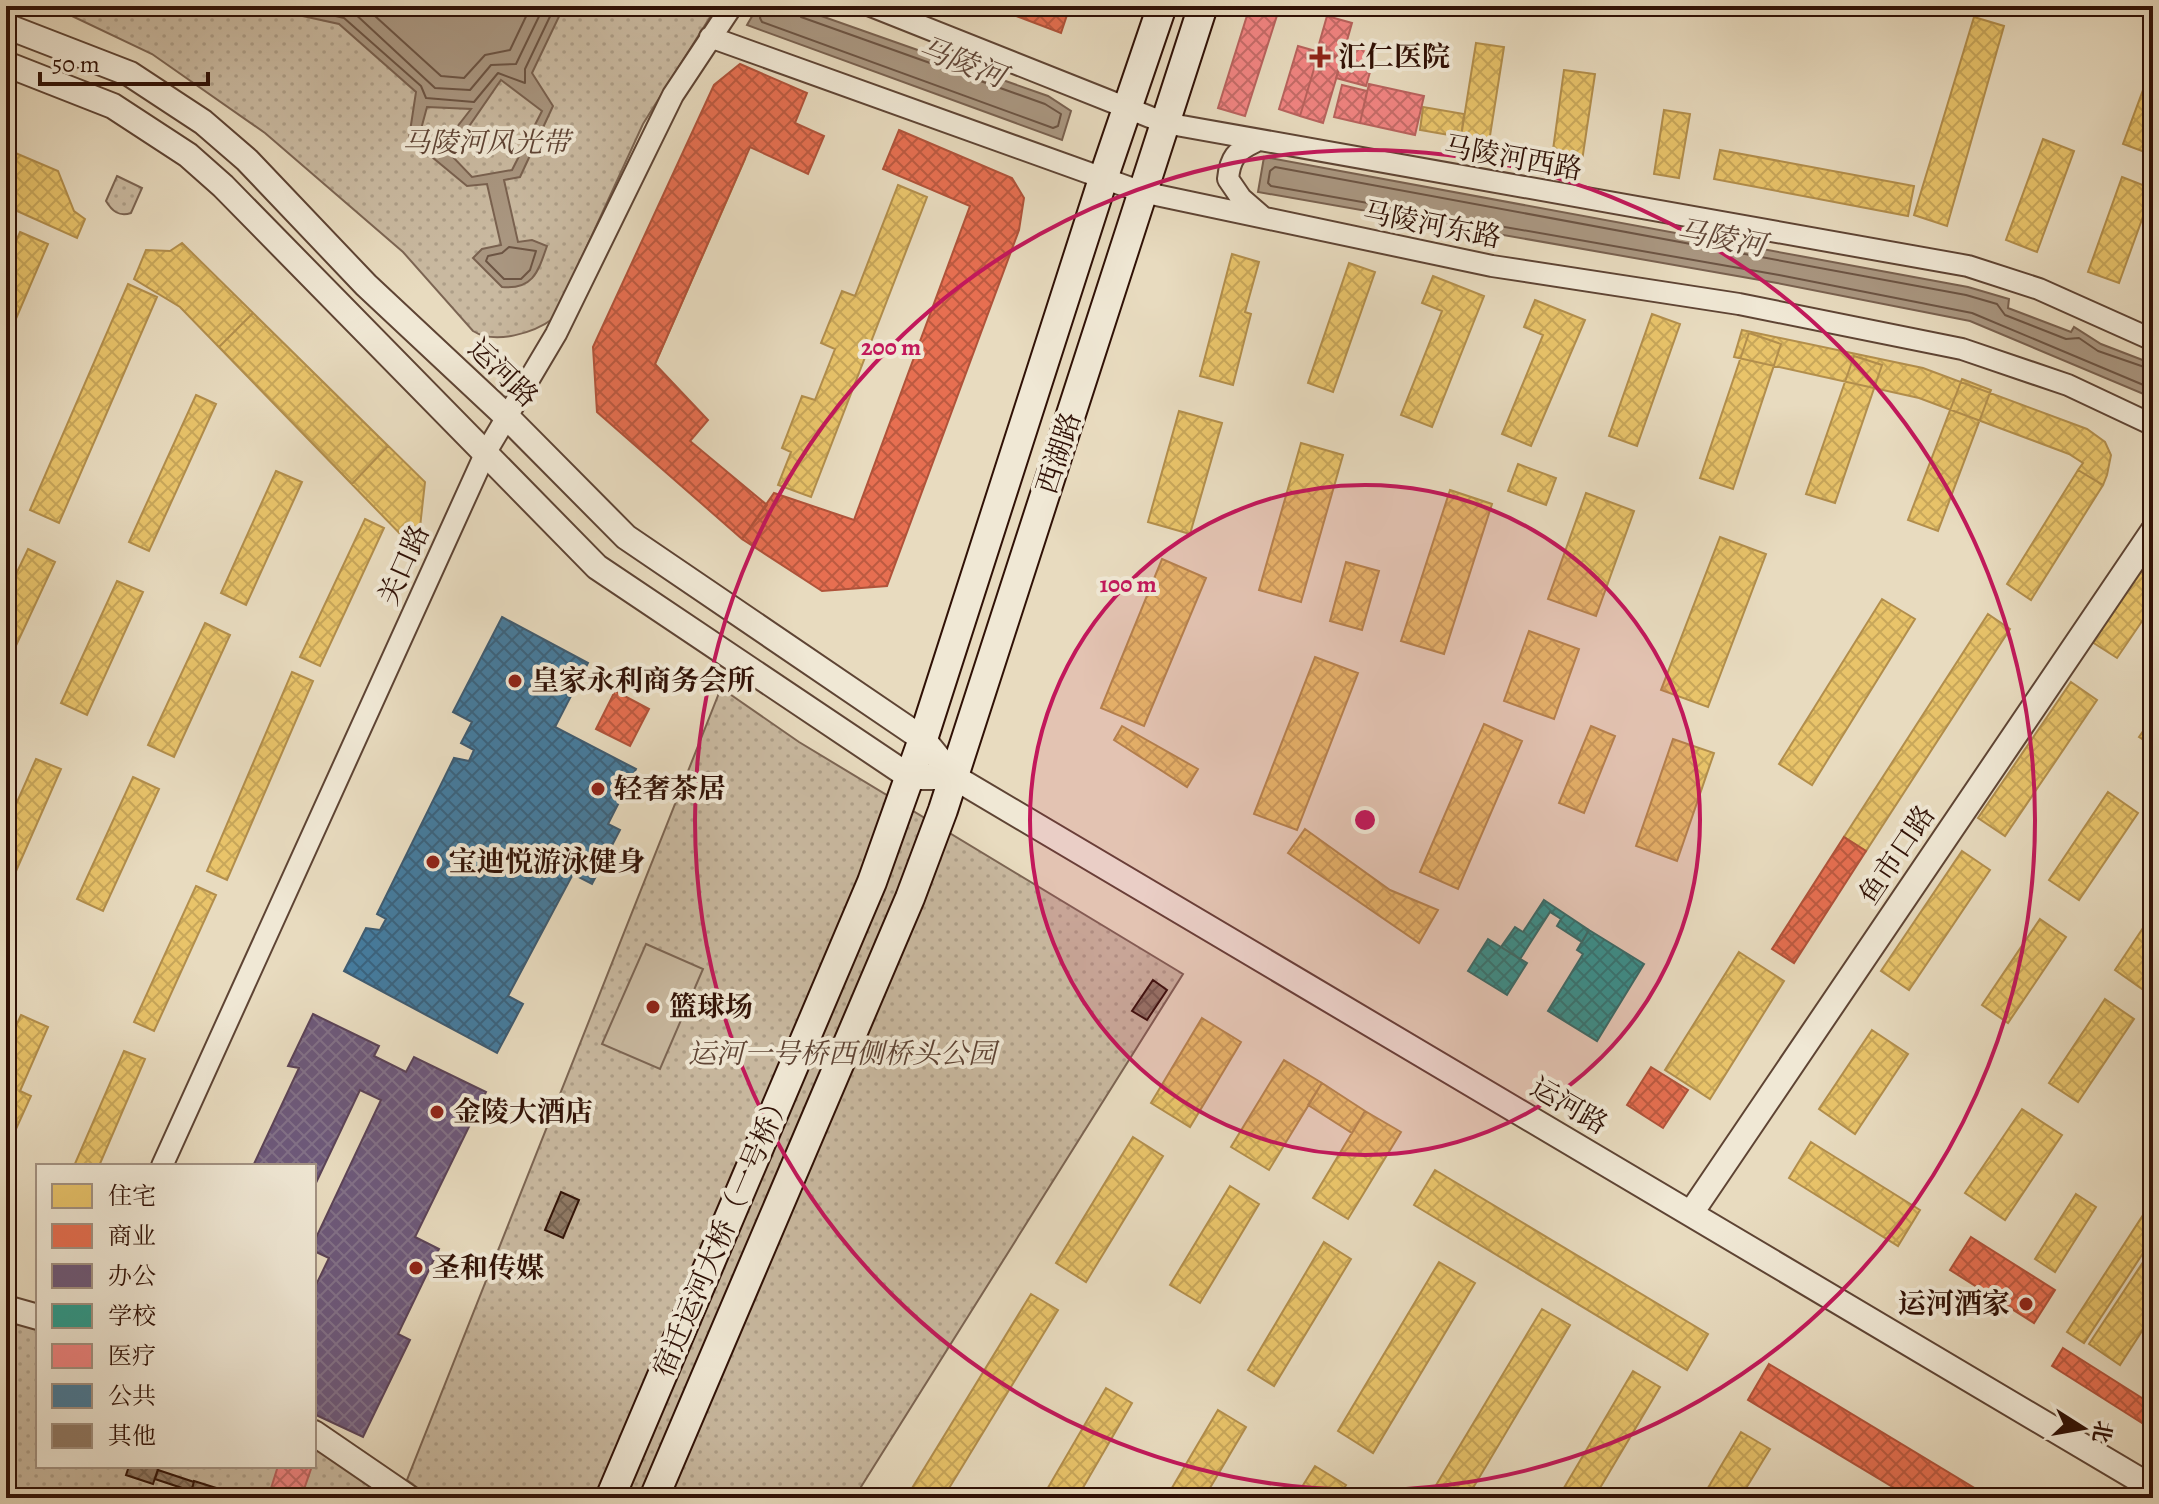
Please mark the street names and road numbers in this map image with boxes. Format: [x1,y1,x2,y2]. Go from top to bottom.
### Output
street label: 马陵河西路 [1441,127,1585,189]
street label: 马陵河东路 [1360,193,1504,257]
street label: 运河路 [460,330,546,416]
street label: 西湖路 [1028,407,1090,499]
street label: 关口路 [370,519,438,611]
street label: 鱼市口路 [1850,798,1944,912]
street label: 运河路 [1523,1069,1615,1143]
street label: 宿迁运河大桥（一号桥） [644,1085,800,1383]

